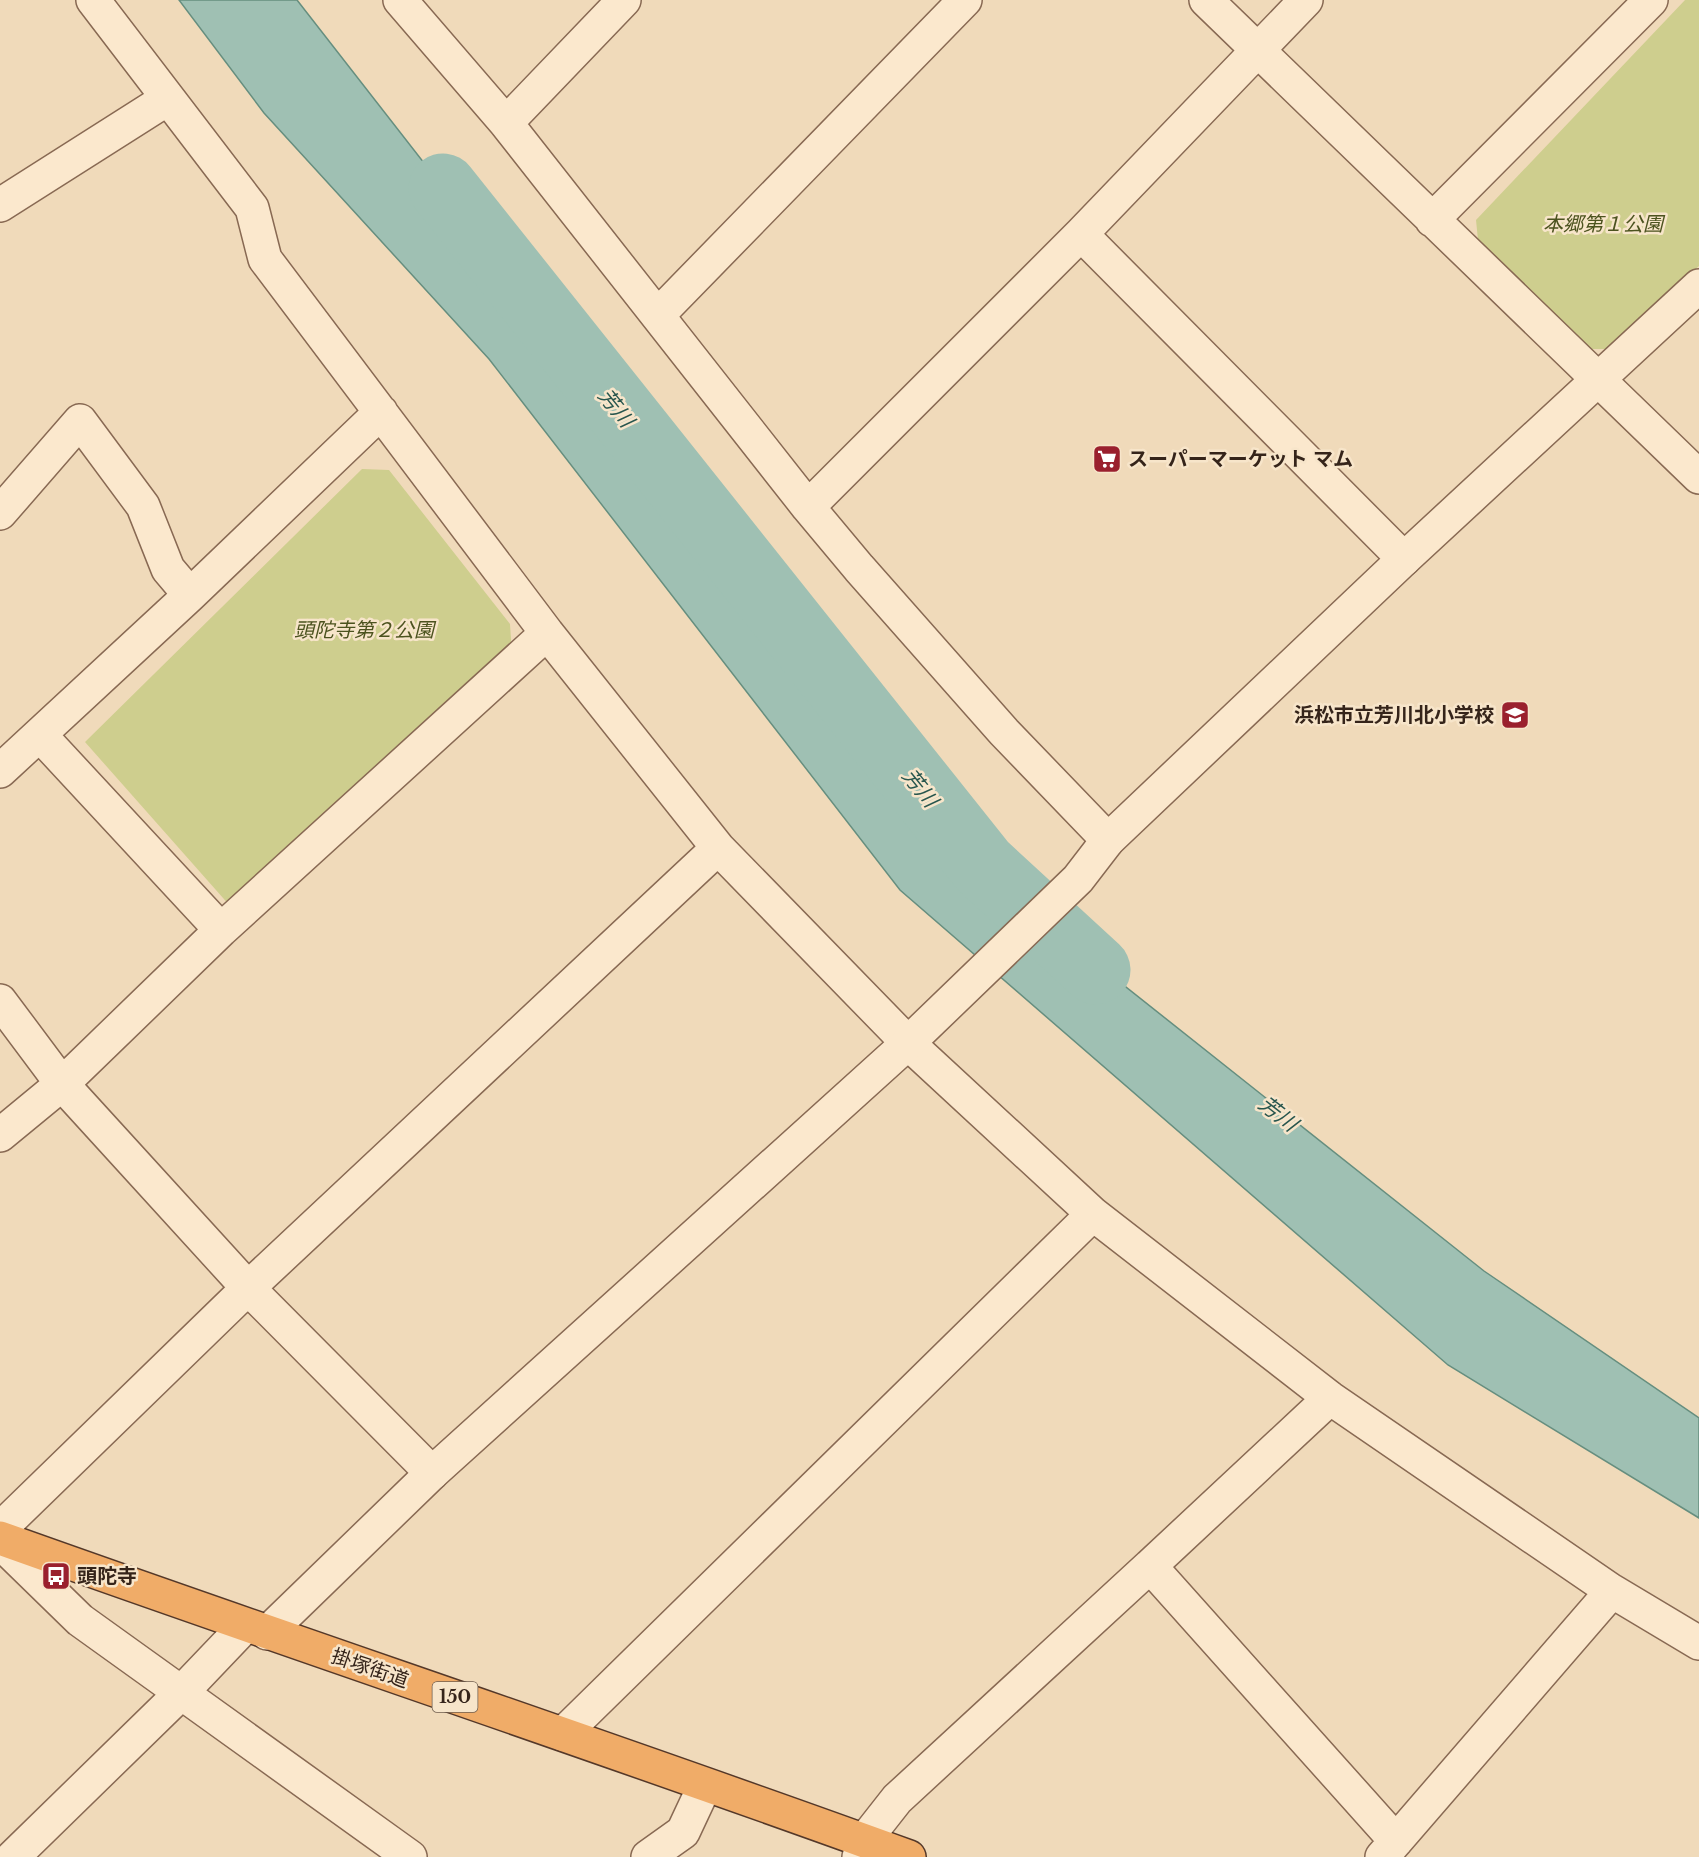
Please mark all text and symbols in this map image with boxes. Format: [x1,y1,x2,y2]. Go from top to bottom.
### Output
park label: 本郷第１公園 [1543,212,1666,236]
water label: 芳川 [593,383,641,434]
supermarket icon: スーパーマーケット マム [1091,443,1123,475]
place label: スーパーマーケット マム [1128,447,1353,471]
park label: 頭陀寺第２公園 [294,618,437,642]
school or university icon: 浜松市立芳川北小学校 [1499,699,1531,731]
place label: 浜松市立芳川北小学校 [1294,703,1494,727]
water label: 芳川 [897,763,945,814]
water label: 芳川 [1253,1091,1304,1138]
bus stop icon: 頭陀寺 [40,1560,72,1592]
place label: 頭陀寺 [77,1564,137,1588]
street label: 掛塚街道 [328,1644,412,1692]
road number: 150 [432,1682,478,1712]

